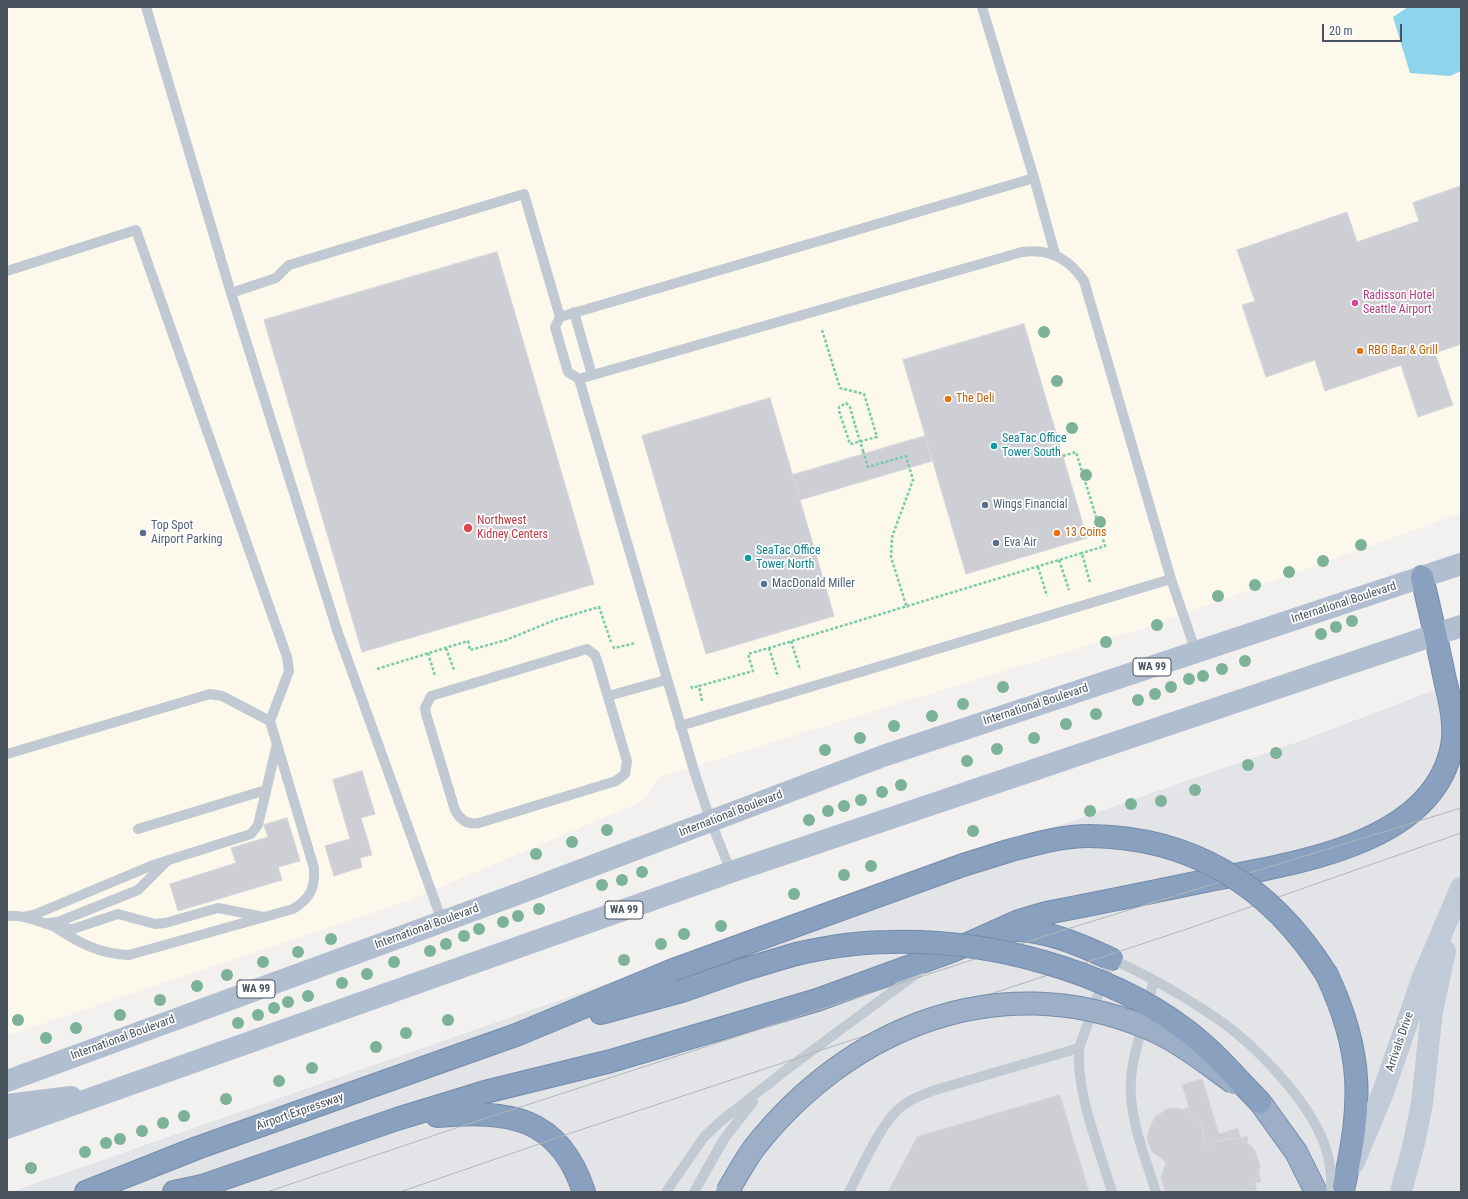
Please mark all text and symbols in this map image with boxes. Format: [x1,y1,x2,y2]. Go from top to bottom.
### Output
scale bar [1324,16,1404,42]
text: 20 m [1329,24,1353,38]
place label: Radisson Hotel Seattle Airport [1363,289,1435,317]
marker: Radisson Hotel Seattle Airport [1350,298,1360,308]
place label: RBG Bar & Grill [1368,344,1438,358]
marker: RBG Bar & Grill [1355,346,1365,356]
place label: The Deli [956,392,994,406]
marker: The Deli [943,394,953,404]
place label: SeaTac Office Tower South [1002,432,1067,460]
marker: SeaTac Office Tower South [989,441,999,451]
place label: Wings Financial [993,498,1068,512]
marker: Wings Financial [980,500,990,510]
place label: Northwest Kidney Centers [477,514,548,542]
place label: Top Spot Airport Parking [151,519,222,547]
marker: Northwest Kidney Centers [462,522,474,534]
place label: 13 Coins [1065,526,1106,540]
marker: Top Spot Airport Parking [138,528,148,538]
marker: 13 Coins [1052,528,1062,538]
place label: Eva Air [1004,536,1037,550]
marker: Eva Air [991,538,1001,548]
place label: SeaTac Office Tower North [756,544,821,572]
marker: SeaTac Office Tower North [743,553,753,563]
place label: MacDonald Miller [772,577,855,591]
marker: MacDonald Miller [759,579,769,589]
street label: International Boulevard [1290,579,1398,627]
road number: WA 99 [1133,658,1171,676]
street label: International Boulevard [982,681,1090,729]
street label: International Boulevard [677,788,785,840]
street label: International Boulevard [373,901,481,953]
road number: WA 99 [605,901,643,919]
road number: WA 99 [237,980,275,998]
street label: Arrivals Drive [1383,1010,1417,1074]
street label: International Boulevard [69,1012,177,1064]
street label: Airport Expressway [255,1090,345,1134]

